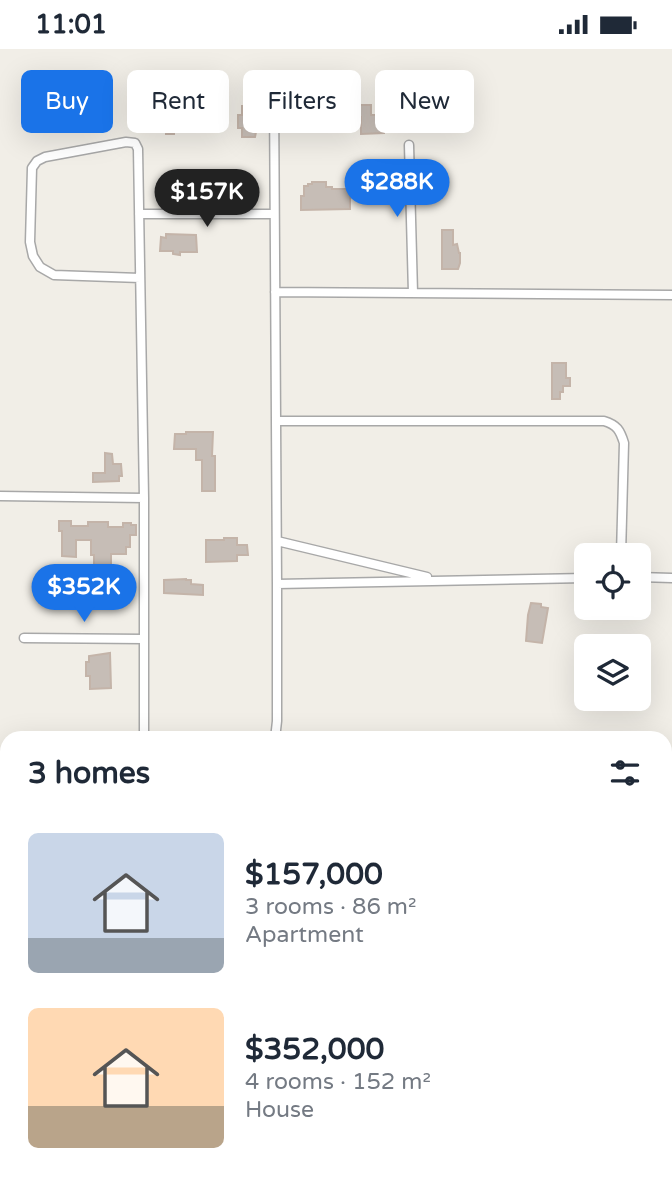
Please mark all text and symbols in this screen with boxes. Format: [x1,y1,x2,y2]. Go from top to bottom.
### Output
text: 11:01 [35,9,107,40]
chip: Buy [21,70,113,133]
chip: Rent [127,70,229,133]
chip: Filters [243,70,361,133]
chip: New [375,70,474,133]
pin: $288K [348,159,446,219]
text: $288K [361,168,433,196]
pin: $157K [158,169,256,229]
text: $157K [171,178,243,206]
map controls [574,543,651,711]
button: locate [574,543,651,620]
pin: $352K [35,565,133,624]
text: $352K [48,573,120,601]
button: layers [574,634,651,711]
icon: filters [606,754,644,792]
text: 3 homes [28,755,150,792]
text: $157,000 [245,856,383,893]
icon: home [84,861,168,945]
text: 3 rooms · 86 m² [245,893,416,921]
text: Apartment [245,921,364,949]
text: $352,000 [245,1031,384,1068]
icon: home [84,1036,168,1120]
text: 4 rooms · 152 m² [245,1068,431,1096]
text: House [245,1096,314,1124]

